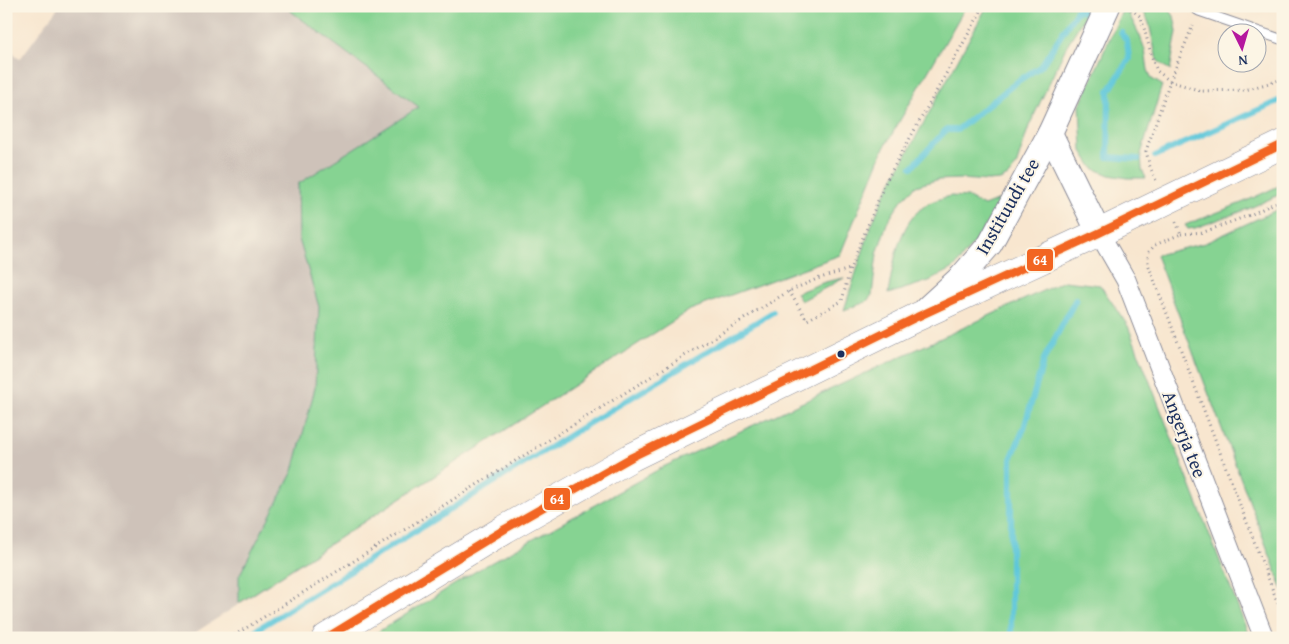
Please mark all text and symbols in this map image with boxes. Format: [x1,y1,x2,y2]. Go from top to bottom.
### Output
north arrow [1216,22,1266,72]
text: N [1237,51,1249,71]
street label: Instituudi tee [968,152,1046,260]
line badge: 64 [1026,248,1054,272]
text: 64 [1033,250,1047,270]
unlabelled marker [836,349,846,359]
street label: Angerja tee [1156,386,1214,482]
line badge: 64 [543,487,571,511]
text: 64 [550,489,564,509]

